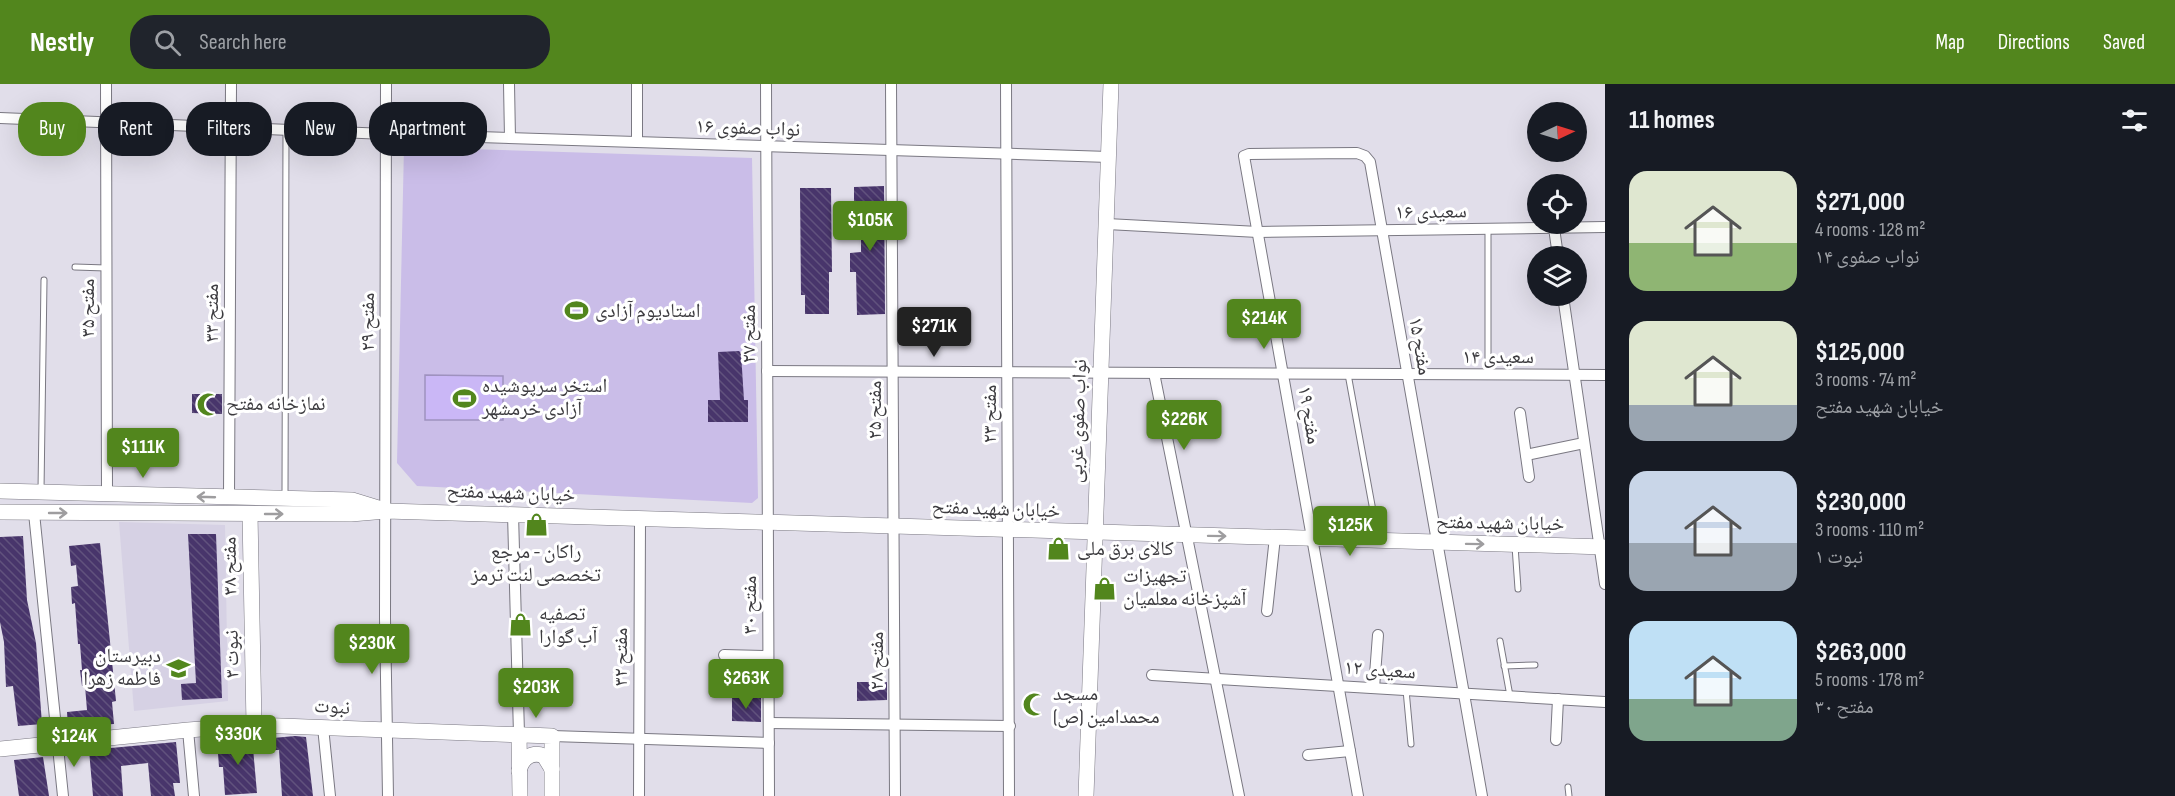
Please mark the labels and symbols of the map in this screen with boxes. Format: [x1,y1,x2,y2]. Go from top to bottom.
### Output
north arrow [1527,102,1587,162]
street label: نواب صفوی ۱۶ [695,114,801,142]
street label: سعیدی ۱۶ [1395,199,1467,225]
pin: $105K [828,201,912,252]
street label: مفتح ۳۵ [76,279,100,337]
street label: مفتح ۳۳ [200,284,224,342]
street label: مفتح ۲۹ [356,293,380,351]
sports icon: استادیوم آزادی [564,298,590,324]
place label: استادیوم آزادی [595,299,701,324]
pin: $214K [1222,299,1306,350]
street label: مفتح ۲۷ [737,305,761,363]
pin: $271K [892,307,976,358]
street label: مفتح ۱۵ [1403,315,1437,377]
street label: سعیدی ۱۴ [1462,345,1534,369]
street label: نواب صفوی غربی [1064,359,1092,483]
place label: استخر سرپوشیده آزادی خرمشهر [481,374,607,421]
street label: مفتح ۲۵ [863,381,887,439]
street label: مفتح ۱۹ [1292,384,1326,446]
sports icon: استخر سرپوشیده آزادی خرمشهر [451,385,477,411]
street label: مفتح ۲۳ [978,385,1002,443]
mosque icon: نمازخانه مفتح [195,391,221,417]
place label: نمازخانه مفتح [226,392,325,416]
pin: $226K [1142,400,1226,451]
pin: $111K [101,428,185,479]
street label: خیابان شهید مفتح [446,479,576,507]
one-way arrow [196,492,216,503]
street label: خیابان شهید مفتح [931,495,1061,523]
pin: $125K [1308,506,1392,557]
one-way arrow [48,507,68,519]
one-way arrow [264,508,284,520]
street label: خیابان شهید مفتح [1436,510,1565,536]
shop icon: راکان - مرجع تخصصی لنت ترمز [523,512,549,538]
one-way arrow [1206,530,1226,542]
shop icon: کالای برق ملی [1046,536,1072,562]
street label: مفتح ۳۸ [217,537,243,595]
place label: کالای برق ملی [1077,537,1174,561]
one-way arrow [1464,538,1484,550]
place label: راکان - مرجع تخصصی لنت ترمز [470,540,601,587]
place label: تجهيزات آشپزخانه معلمیان [1123,564,1247,611]
shop icon: تجهيزات آشپزخانه معلمیان [1092,575,1118,601]
street label: مفتح ۳۰ [738,576,762,634]
place label: تصفیه آب گوارا [539,602,598,649]
shop icon: تصفیه آب گوارا [508,612,534,638]
pin: $230K [330,624,414,675]
street label: مفتح ۳۲ [609,628,633,686]
street label: نبوت ۳ [220,630,244,678]
street label: مفتح ۲۸ [865,632,889,690]
place label: دبیرستان فاطمه زهرا [83,644,161,691]
school or university icon: دبیرستان فاطمه زهرا [166,655,192,681]
street label: سعیدی ۱۲ [1343,656,1417,684]
pin: $263K [704,659,788,710]
pin: $203K [494,668,578,719]
place label: مسجد محمدامین (ص) [1053,682,1160,729]
mosque icon: مسجد محمدامین (ص) [1022,692,1048,718]
street label: نبوت [313,694,351,720]
pin: $330K [196,715,280,766]
pin: $124K [32,717,116,768]

